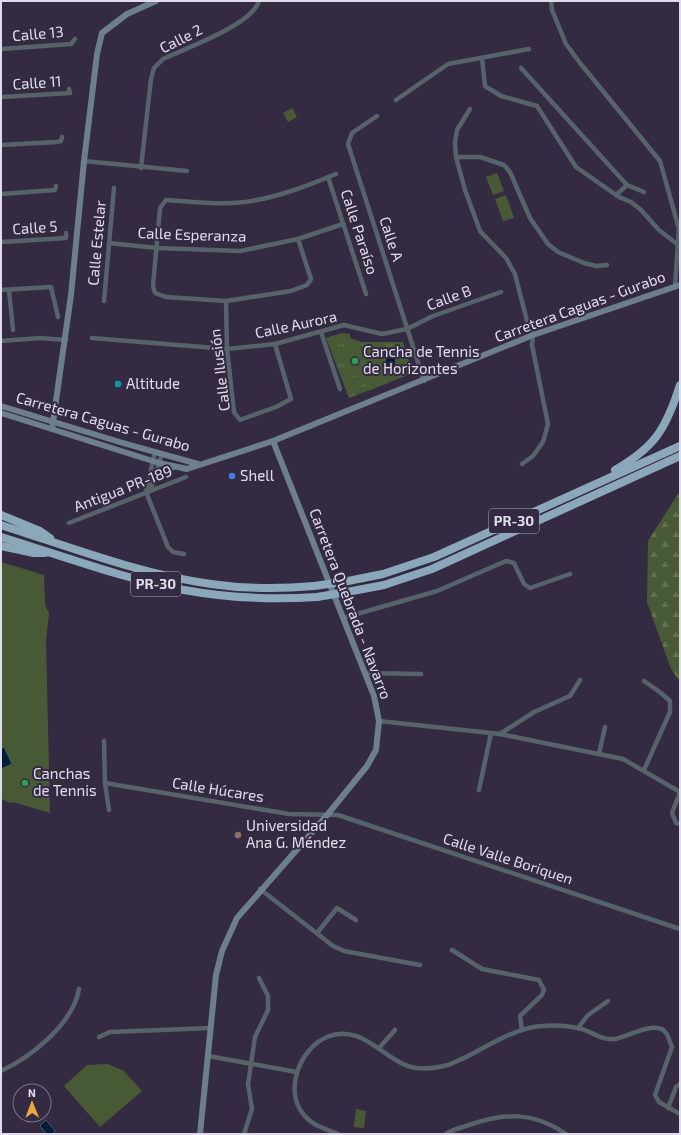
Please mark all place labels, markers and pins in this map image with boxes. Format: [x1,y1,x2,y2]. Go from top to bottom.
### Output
place label: Cancha de Tennis de Horizontes [363,342,480,377]
marker: Cancha de Tennis de Horizontes [350,356,360,366]
place label: Altitude [126,374,180,392]
marker: Altitude [113,379,123,389]
place label: Shell [240,466,275,484]
marker: Shell [227,471,237,481]
place label: Canchas de Tennis [33,764,97,799]
marker: Canchas de Tennis [20,778,30,788]
place label: Universidad Ana G. Méndez [246,816,346,851]
marker: Universidad Ana G. Méndez [233,830,243,840]

